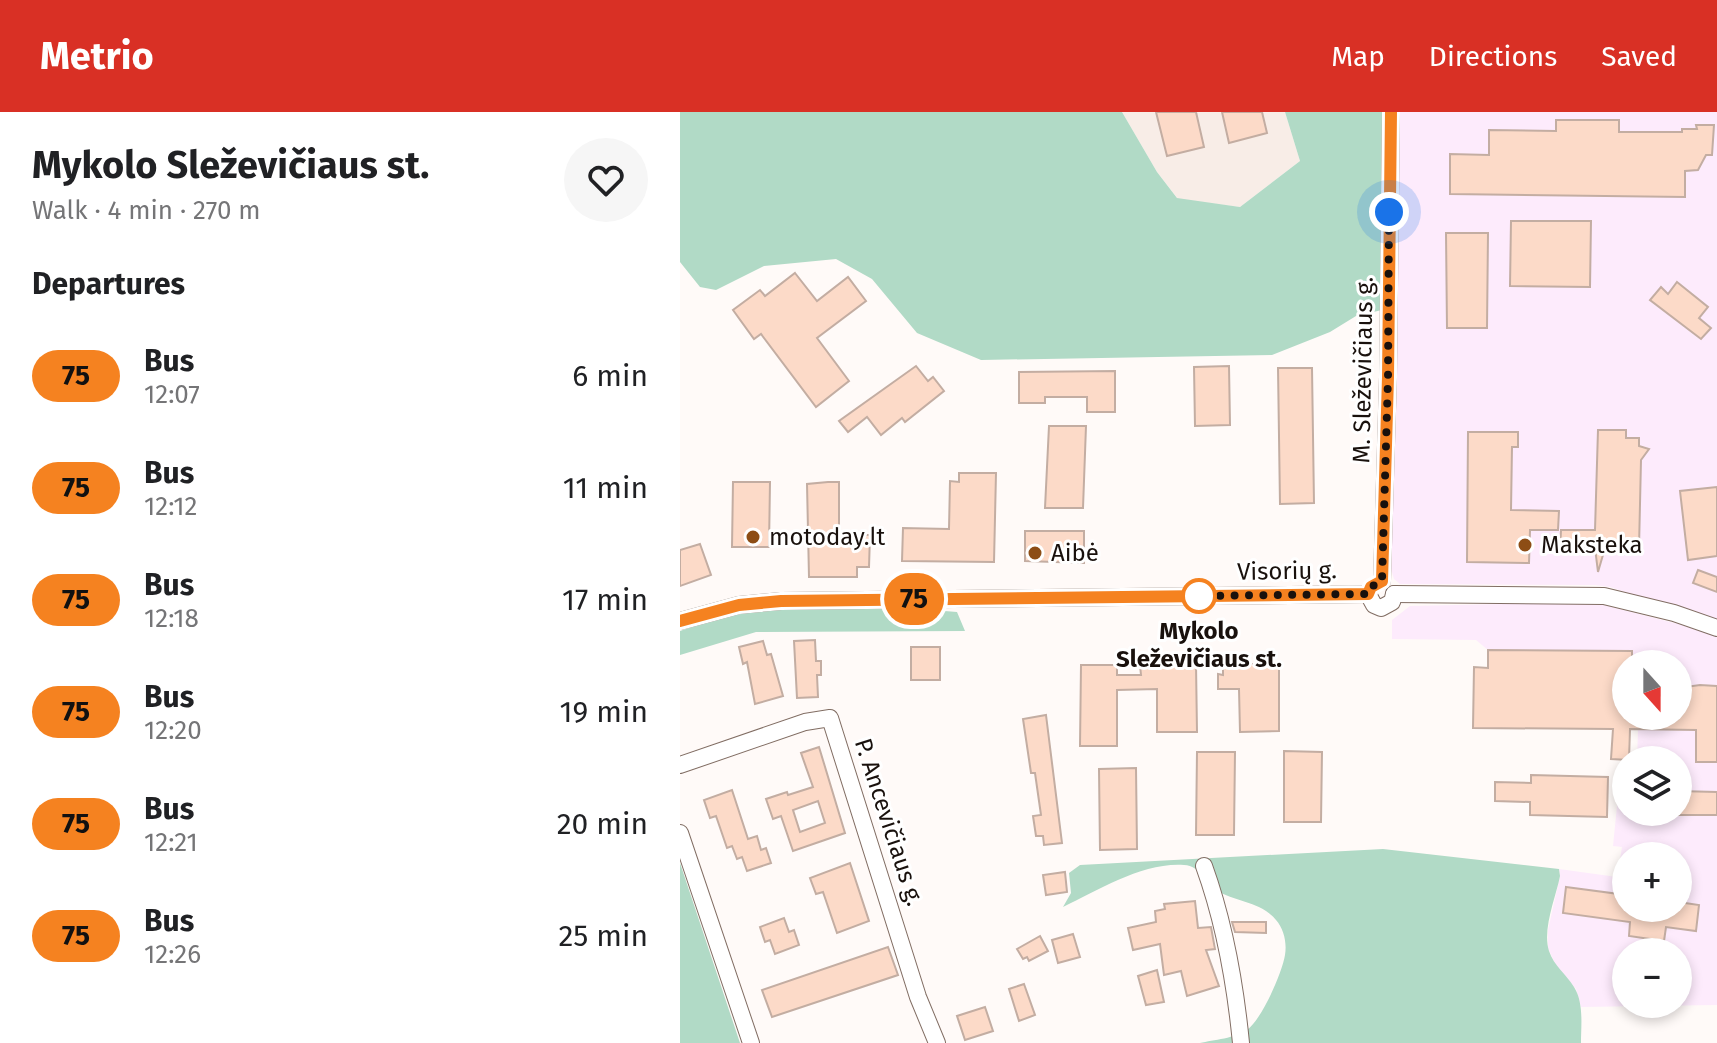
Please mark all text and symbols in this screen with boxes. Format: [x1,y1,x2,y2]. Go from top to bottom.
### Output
text: Metrio [40,33,154,79]
text: Map [1331,40,1385,73]
text: Directions [1429,40,1557,73]
text: Saved [1601,40,1677,73]
button: heart [564,138,648,222]
text: Mykolo Sleževičiaus st. [32,142,429,188]
your location [1369,192,1409,232]
text: Walk · 4 min · 270 m [32,195,261,226]
text: Departures [32,266,185,302]
street label: M. Sleževičiaus g. [1347,276,1379,464]
text: Bus [144,343,194,379]
text: 6 min [572,358,648,394]
text: 75 [62,359,90,392]
text: 12:07 [144,379,200,410]
text: Bus [144,455,194,491]
text: 11 min [563,470,648,506]
text: 75 [62,471,90,504]
text: 12:12 [144,491,197,522]
place label: motoday.lt [769,523,886,551]
marker: motoday.lt [744,528,762,546]
place label: Maksteka [1541,531,1642,559]
marker: Maksteka [1516,536,1534,554]
place label: Aibė [1051,539,1099,567]
marker: Aibė [1026,544,1044,562]
street label: Visorių g. [1237,556,1337,586]
text: Bus [144,567,194,603]
line badge: 75 [878,573,950,625]
marker: Mykolo Sleževičiaus st. [1182,579,1216,613]
text: 17 min [562,582,648,618]
text: 75 [900,582,928,615]
text: 75 [62,583,90,616]
text: 12:18 [144,603,199,634]
place label: Mykolo Sleževičiaus st. [1116,617,1282,673]
north arrow [1612,650,1692,730]
map controls [1612,650,1692,1018]
text: Bus [144,679,194,715]
text: 19 min [560,694,648,730]
text: 75 [62,695,90,728]
text: 12:20 [144,715,202,746]
street label: P. Ancevičiaus g. [849,735,929,909]
button: layers [1612,746,1692,826]
text: Bus [144,791,194,827]
text: 20 min [557,806,648,842]
text: 75 [62,807,90,840]
text: 12:21 [144,827,198,858]
button: + [1612,842,1692,922]
text: Bus [144,903,194,939]
text: 25 min [558,918,648,954]
text: 75 [62,919,90,952]
button: − [1612,938,1692,1018]
text: 12:26 [144,939,201,970]

